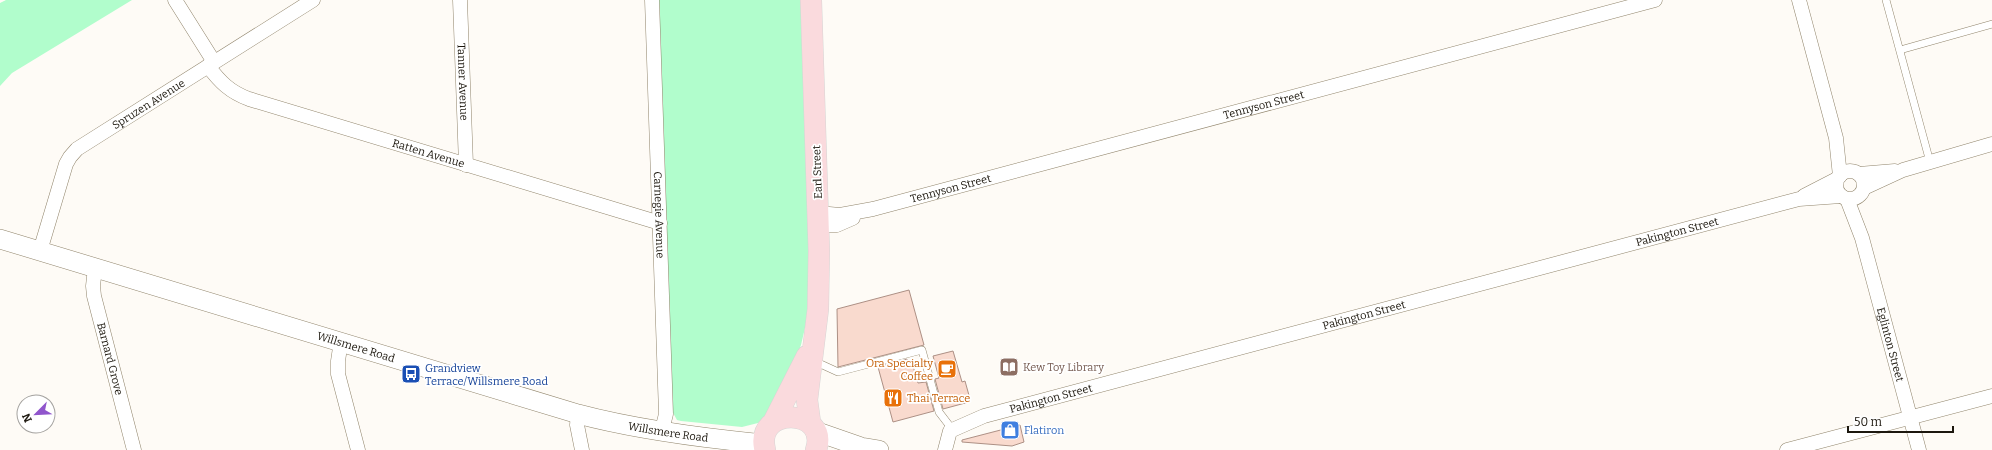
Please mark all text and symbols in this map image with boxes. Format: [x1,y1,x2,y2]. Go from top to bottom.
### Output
street label: Tanner Avenue [455,43,470,121]
street label: Spruzen Avenue [110,76,188,132]
street label: Tennyson Street [1222,88,1306,122]
street label: Ratten Avenue [391,137,466,171]
street label: Earl Street [810,145,825,199]
street label: Carnegie Avenue [651,171,667,259]
street label: Tennyson Street [909,172,993,206]
street label: Pakington Street [1634,215,1720,249]
street label: Pakington Street [1321,298,1407,333]
street label: Eglinton Street [1874,306,1906,383]
street label: Barnard Grove [94,321,125,397]
street label: Willsmere Road [315,329,397,365]
library icon: Kew Toy Library [998,356,1020,378]
place label: Ora Specialty Coffee [866,357,933,383]
cafe icon: Ora Specialty Coffee [936,358,958,380]
place label: Kew Toy Library [1023,361,1104,374]
place label: Grandview Terrace/Willsmere Road [425,362,548,388]
bus stop icon: Grandview Terrace/Willsmere Road [400,363,422,385]
street label: Pakington Street [1008,381,1094,416]
restaurant icon: Thai Terrace [882,387,904,409]
place label: Thai Terrace [907,392,970,405]
north arrow [16,394,56,434]
scale bar [1848,408,1953,434]
text: N [19,411,35,424]
text: 50 m [1854,415,1883,429]
shop icon: Flatiron [999,419,1021,441]
street label: Willsmere Road [627,420,710,445]
place label: Flatiron [1024,424,1064,437]

